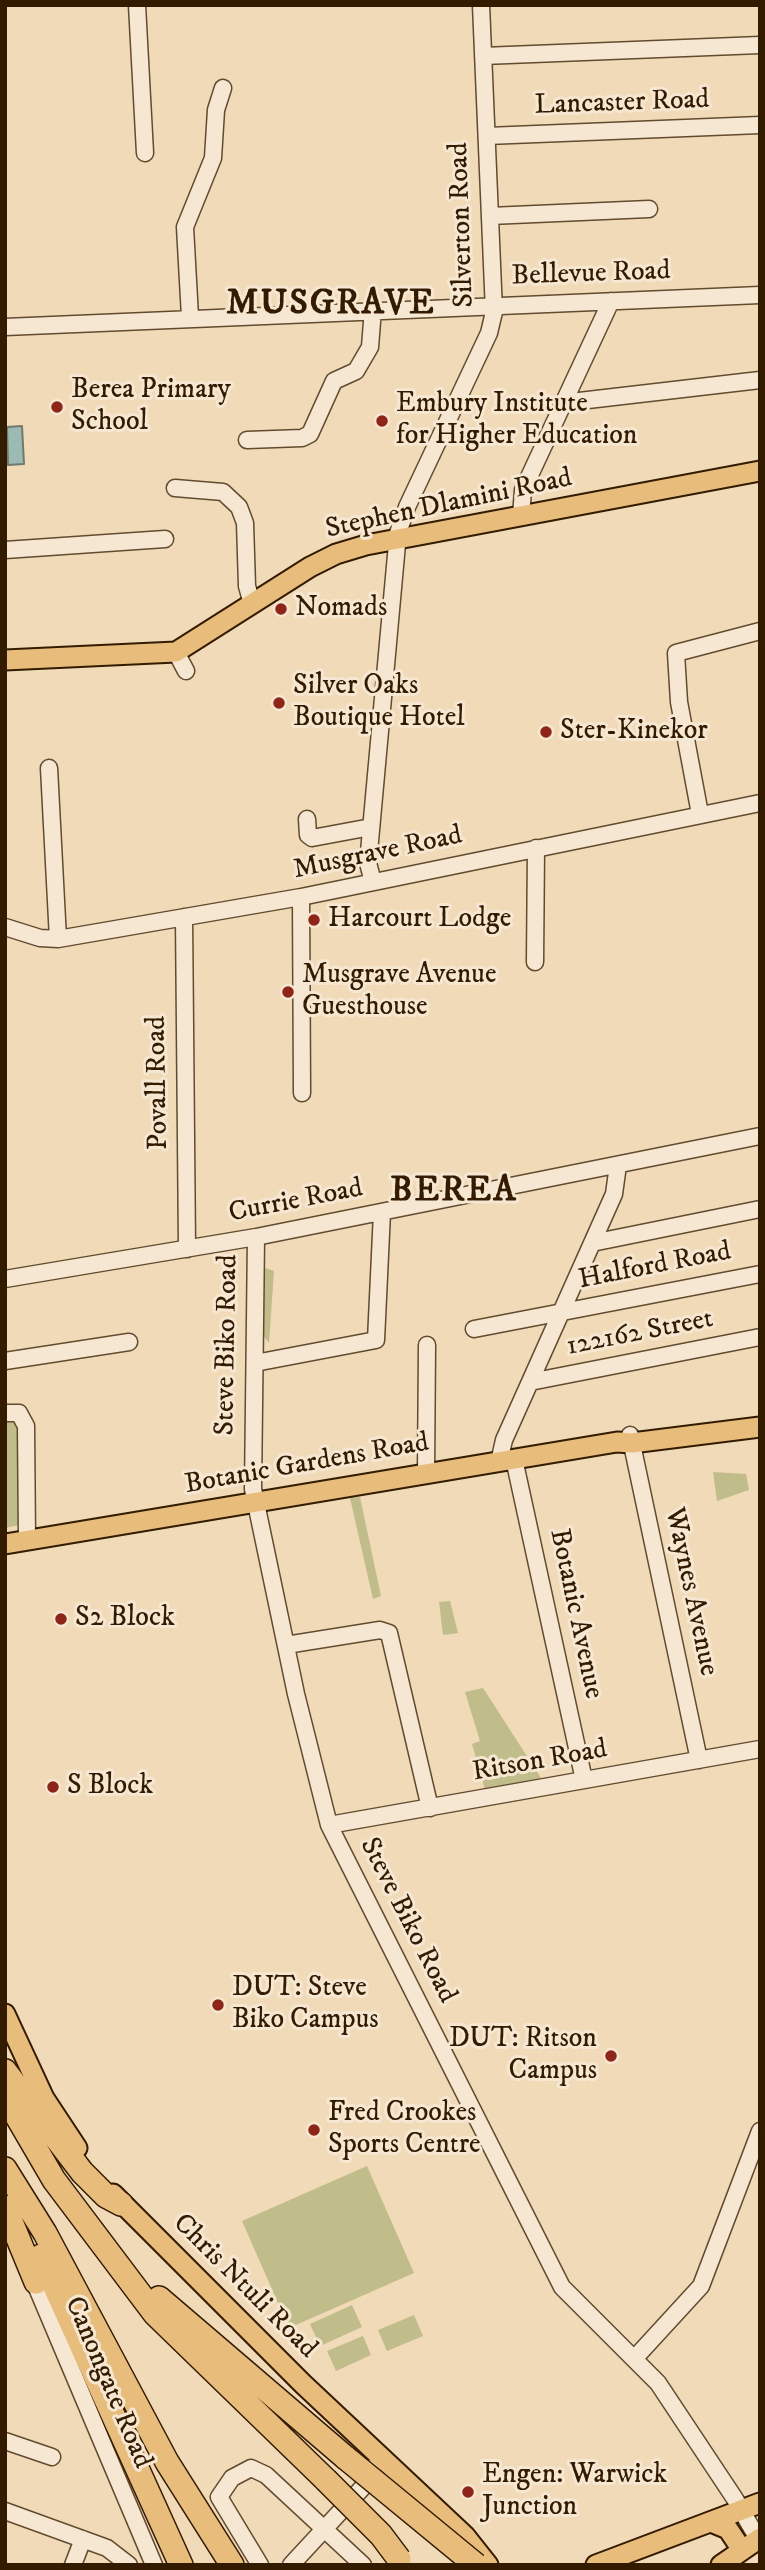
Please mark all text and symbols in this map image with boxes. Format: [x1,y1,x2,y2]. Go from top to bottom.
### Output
street label: Lancaster Road [534,84,710,124]
street label: Silverton Road [443,142,483,308]
street label: Bellevue Road [511,255,671,295]
district label: MUSGRAVE [227,285,435,327]
place label: Berea Primary School [71,374,231,440]
place label: Embury Institute for Higher Education [396,388,637,454]
marker: Berea Primary School [49,399,65,415]
marker: Embury Institute for Higher Education [374,413,390,429]
street label: Stephen Dlamini Road [323,462,575,548]
place label: Nomads [295,592,387,626]
marker: Nomads [273,601,289,617]
place label: Silver Oaks Boutique Hotel [293,670,465,736]
marker: Silver Oaks Boutique Hotel [271,695,287,711]
place label: Ster-Kinekor [560,715,708,749]
marker: Ster-Kinekor [538,724,554,740]
street label: Musgrave Road [291,820,465,888]
place label: Harcourt Lodge [328,903,511,937]
marker: Harcourt Lodge [306,912,322,928]
place label: Musgrave Avenue Guesthouse [302,959,496,1025]
marker: Musgrave Avenue Guesthouse [280,984,296,1000]
street label: Povall Road [141,1016,177,1150]
district label: BEREA [391,1172,517,1214]
street label: Currie Road [226,1173,366,1231]
street label: Halford Road [576,1236,734,1298]
street label: Steve Biko Road [210,1254,246,1436]
street label: 122162 Street [564,1303,716,1365]
street label: Botanic Gardens Road [182,1427,432,1503]
street label: Waynes Avenue [656,1505,724,1679]
street label: Botanic Avenue [541,1526,609,1702]
place label: S2 Block [75,1602,175,1636]
marker: S2 Block [53,1611,69,1627]
street label: Ritson Road [470,1734,610,1790]
place label: S Block [67,1770,153,1804]
marker: S Block [45,1779,61,1795]
street label: Steve Biko Road [351,1833,463,2009]
place label: DUT: Steve Biko Campus [232,1972,379,2038]
marker: DUT: Steve Biko Campus [210,1997,226,2013]
place label: DUT: Ritson Campus [449,2023,597,2089]
marker: DUT: Ritson Campus [603,2048,619,2064]
place label: Fred Crookes Sports Centre [328,2097,481,2163]
marker: Fred Crookes Sports Centre [306,2122,322,2138]
street label: Chris Ntuli Road [165,2208,323,2366]
street label: Canongate Road [56,2292,158,2474]
place label: Engen: Warwick Junction [482,2459,667,2525]
marker: Engen: Warwick Junction [460,2484,476,2500]

